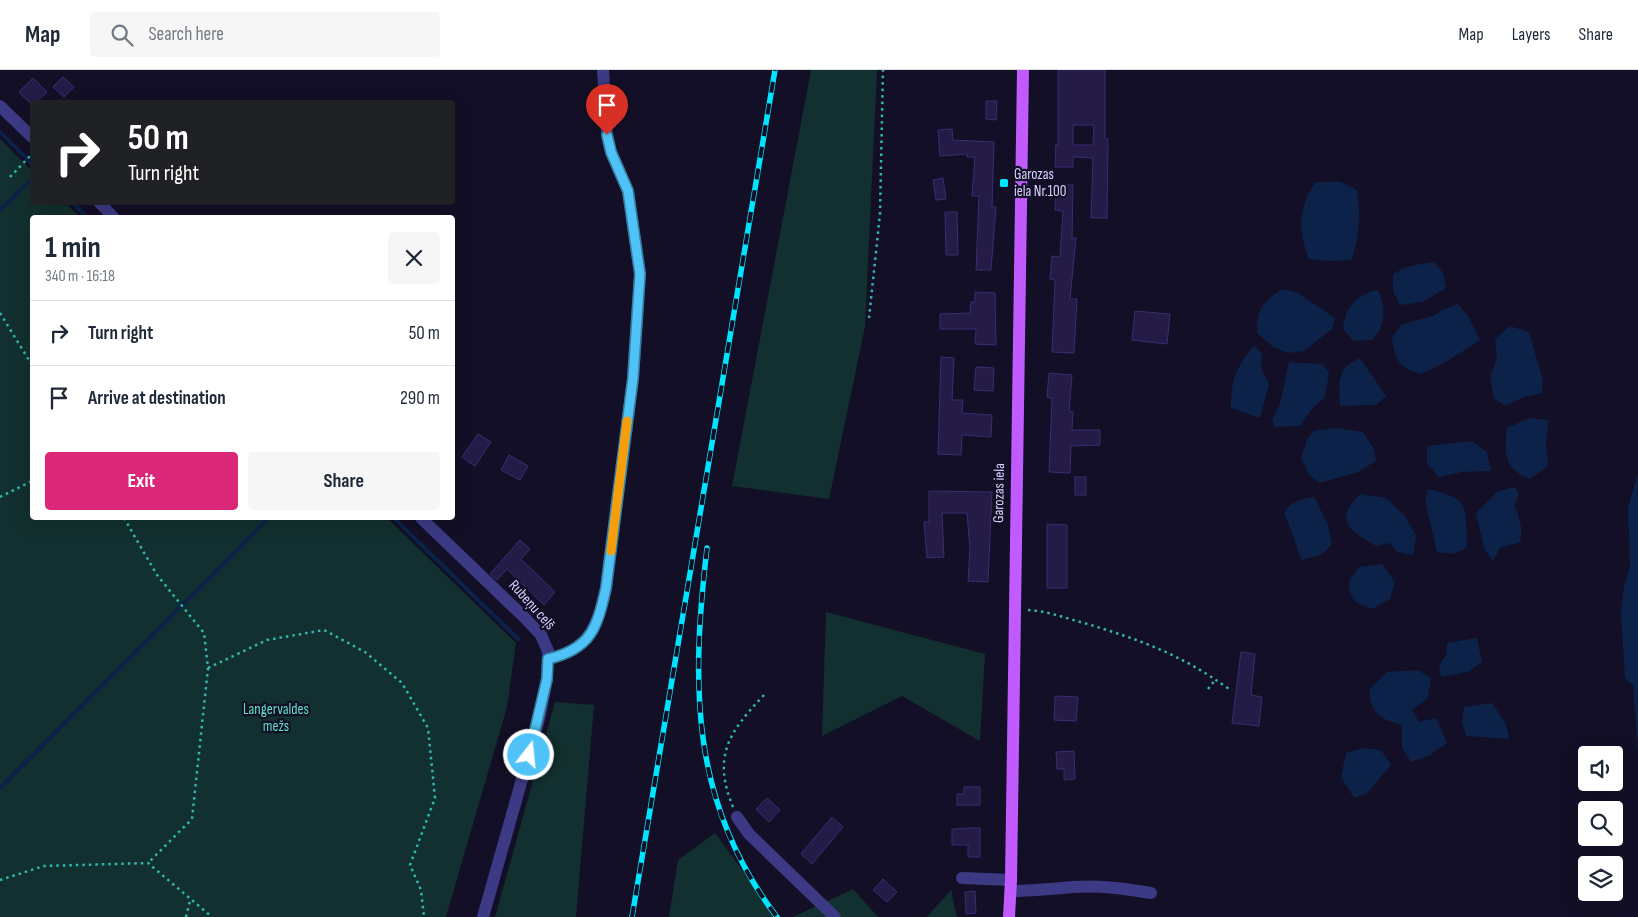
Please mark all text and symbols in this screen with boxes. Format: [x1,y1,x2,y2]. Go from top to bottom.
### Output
search box [90,12,440,57]
text: Map [25,20,60,49]
icon: search [108,21,136,49]
text: Search here [148,23,224,46]
text: Map [1459,24,1484,45]
text: Layers [1512,24,1551,45]
text: Share [1579,24,1613,45]
pin [586,84,628,135]
icon: arrive [593,91,621,119]
text: 50 m [128,117,189,160]
icon: right [45,120,110,185]
text: Turn right [128,160,199,187]
place label: Garozas iela Nr.100 [1014,165,1066,201]
marker: Garozas iela Nr.100 [998,177,1010,189]
text: 1 min [45,230,101,266]
button: close [388,232,440,284]
text: 340 m · 16:18 [45,267,115,286]
icon: right [45,319,73,347]
text: Turn right [88,322,153,345]
text: 50 m [409,322,440,345]
icon: arrive [45,384,73,412]
text: Arrive at destination [88,387,226,410]
text: 290 m [400,387,440,410]
button: Exit [45,452,238,510]
button: Share [248,452,440,510]
street label: Garozas iela [989,463,1009,523]
street label: Rubeņu ceļš [505,576,559,634]
park label: Langervaldes mežs [243,700,309,736]
position arrow [502,728,554,780]
map controls [1578,746,1623,901]
button: sound [1578,746,1623,791]
button: search [1578,801,1623,846]
button: layers [1578,856,1623,901]

